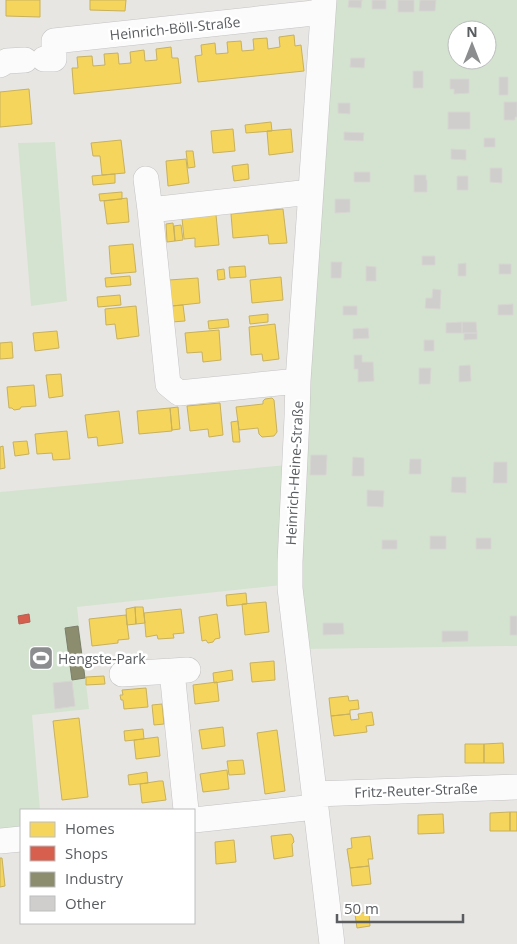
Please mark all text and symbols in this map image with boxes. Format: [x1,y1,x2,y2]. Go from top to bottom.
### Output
street label: Heinrich-Böll-Straße [109,12,241,44]
north arrow [447,20,497,70]
text: N [466,22,478,41]
street label: Heinrich-Heine-Straße [281,400,307,546]
sports icon: Hengste-Park [28,645,54,671]
place label: Hengste-Park [58,649,146,668]
street label: Fritz-Reuter-Straße [354,778,478,802]
legend [20,809,195,924]
text: Homes [65,818,115,838]
text: Shops [65,843,108,863]
text: Industry [65,868,123,888]
scale bar [337,892,463,924]
text: Other [65,893,106,913]
text: 50 m [344,898,379,918]

